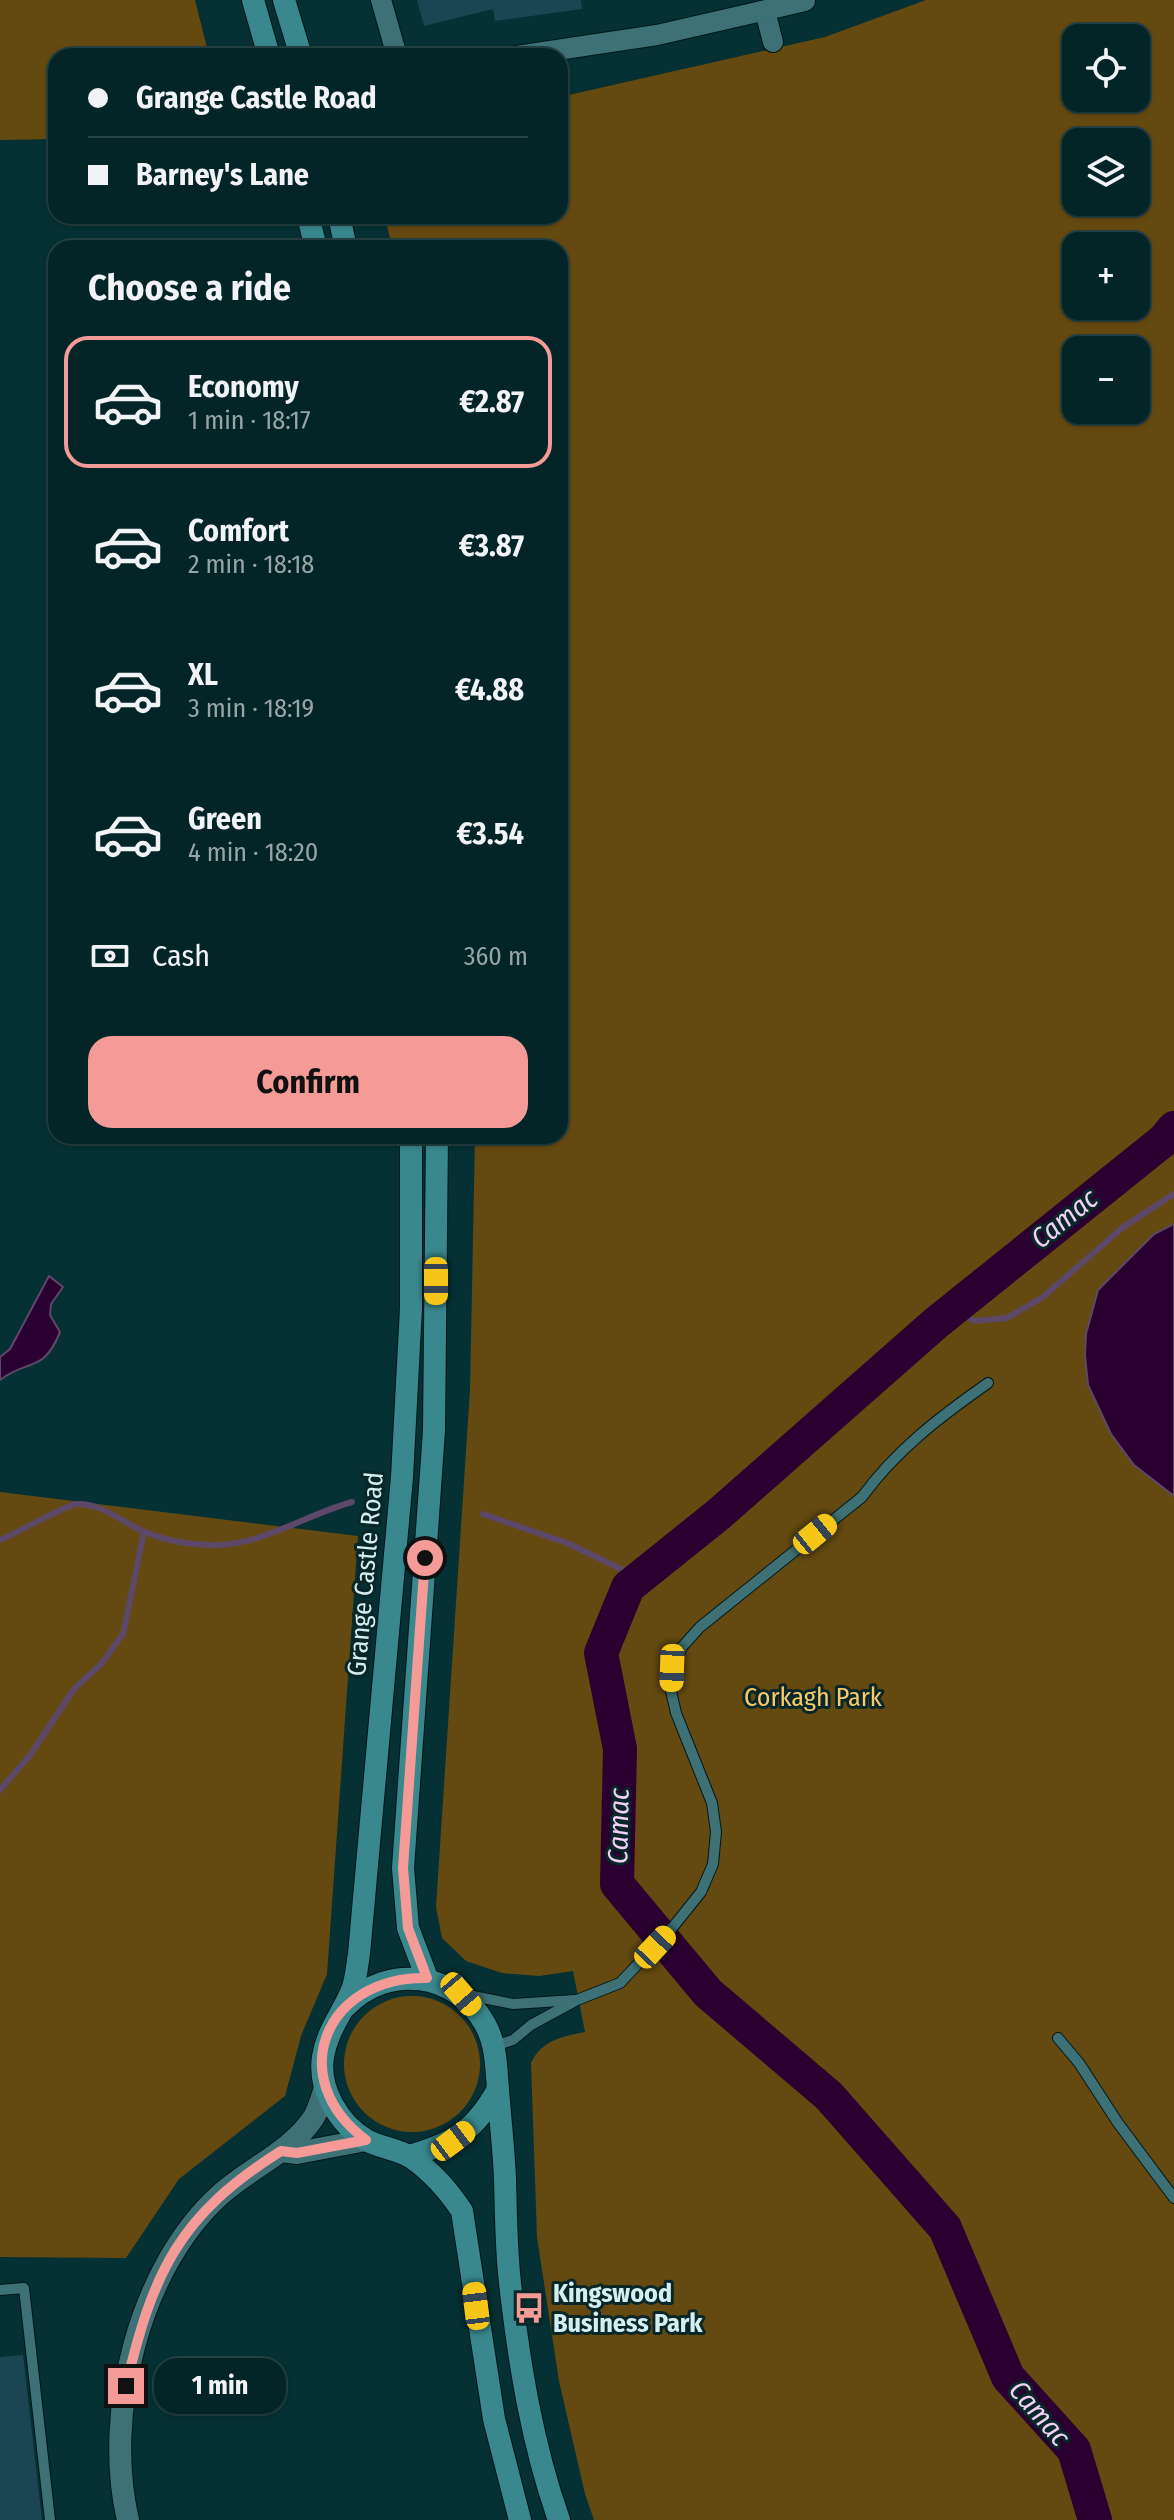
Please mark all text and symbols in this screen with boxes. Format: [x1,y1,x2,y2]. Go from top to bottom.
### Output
map controls [1062,24,1150,424]
button: locate [1062,24,1150,112]
text: Grange Castle Road [136,80,377,116]
button: layers [1062,128,1150,216]
text: Barney's Lane [136,157,309,193]
button: + [1062,232,1150,320]
text: Choose a ride [88,266,291,310]
button: − [1062,336,1150,424]
icon: car [92,366,164,438]
text: Economy [188,369,299,405]
text: €2.87 [459,384,524,420]
text: 1 min · 18:17 [188,405,311,436]
icon: car [92,510,164,582]
text: Comfort [188,513,289,549]
text: €3.87 [459,528,524,564]
text: 2 min · 18:18 [188,549,314,580]
icon: car [92,654,164,726]
text: XL [188,657,218,693]
text: €4.88 [455,672,524,708]
text: 3 min · 18:19 [188,693,314,724]
icon: car [92,798,164,870]
text: Green [188,801,262,837]
text: €3.54 [456,816,524,852]
text: 4 min · 18:20 [188,837,318,868]
icon: cash [88,934,132,978]
text: Cash [152,938,210,974]
text: 360 m [464,941,528,972]
button: Confirm [88,1036,528,1128]
water label: Camac [1024,1181,1105,1255]
car [424,1257,448,1305]
street label: Grange Castle Road [341,1471,390,1677]
car [789,1510,841,1558]
route start [407,1540,443,1576]
car [659,1644,685,1692]
park label: Corkagh Park [744,1682,883,1713]
water label: Camac [601,1787,636,1864]
car [630,1921,680,1973]
car [436,1968,486,2020]
car [427,2117,479,2165]
place label: Kingswood Business Park [553,2278,703,2339]
car [461,2281,491,2331]
bus stop icon: Kingswood Business Park [512,2291,546,2325]
callout: 1 min [154,2358,286,2414]
route end [108,2368,144,2404]
text: 1 min [192,2370,248,2401]
water label: Camac [1002,2374,1078,2454]

